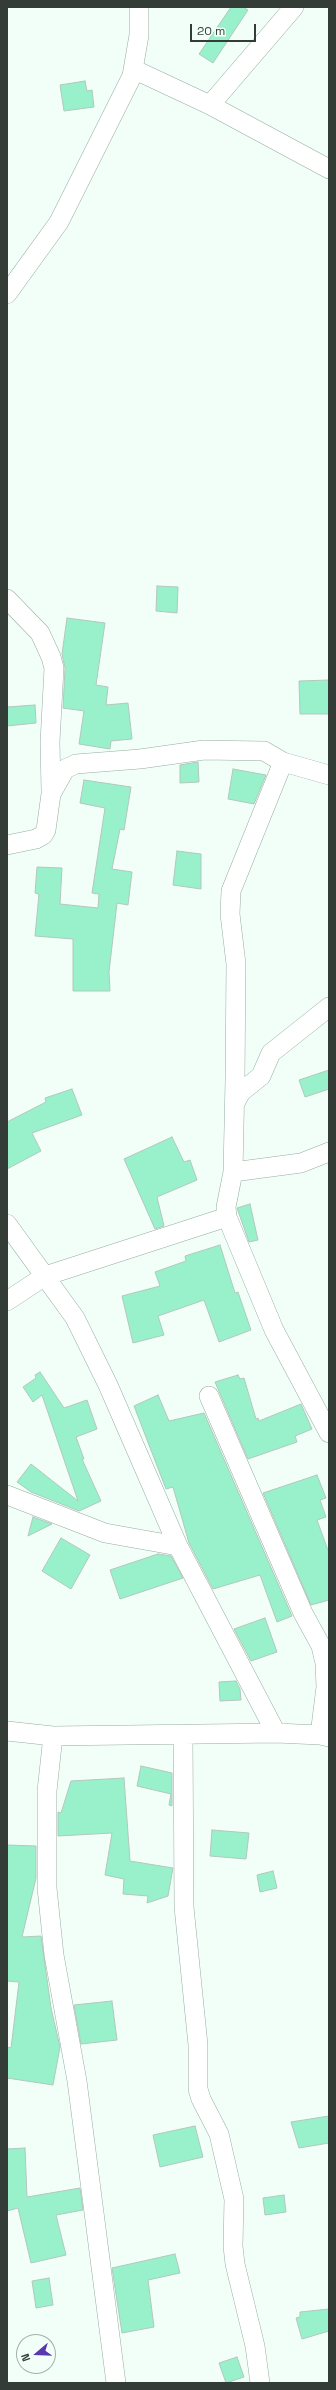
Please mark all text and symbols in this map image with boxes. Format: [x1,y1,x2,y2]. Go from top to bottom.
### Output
scale bar [192,16,258,42]
text: 20 m [197,23,225,39]
north arrow [16,2334,56,2374]
text: N [18,2352,33,2363]

